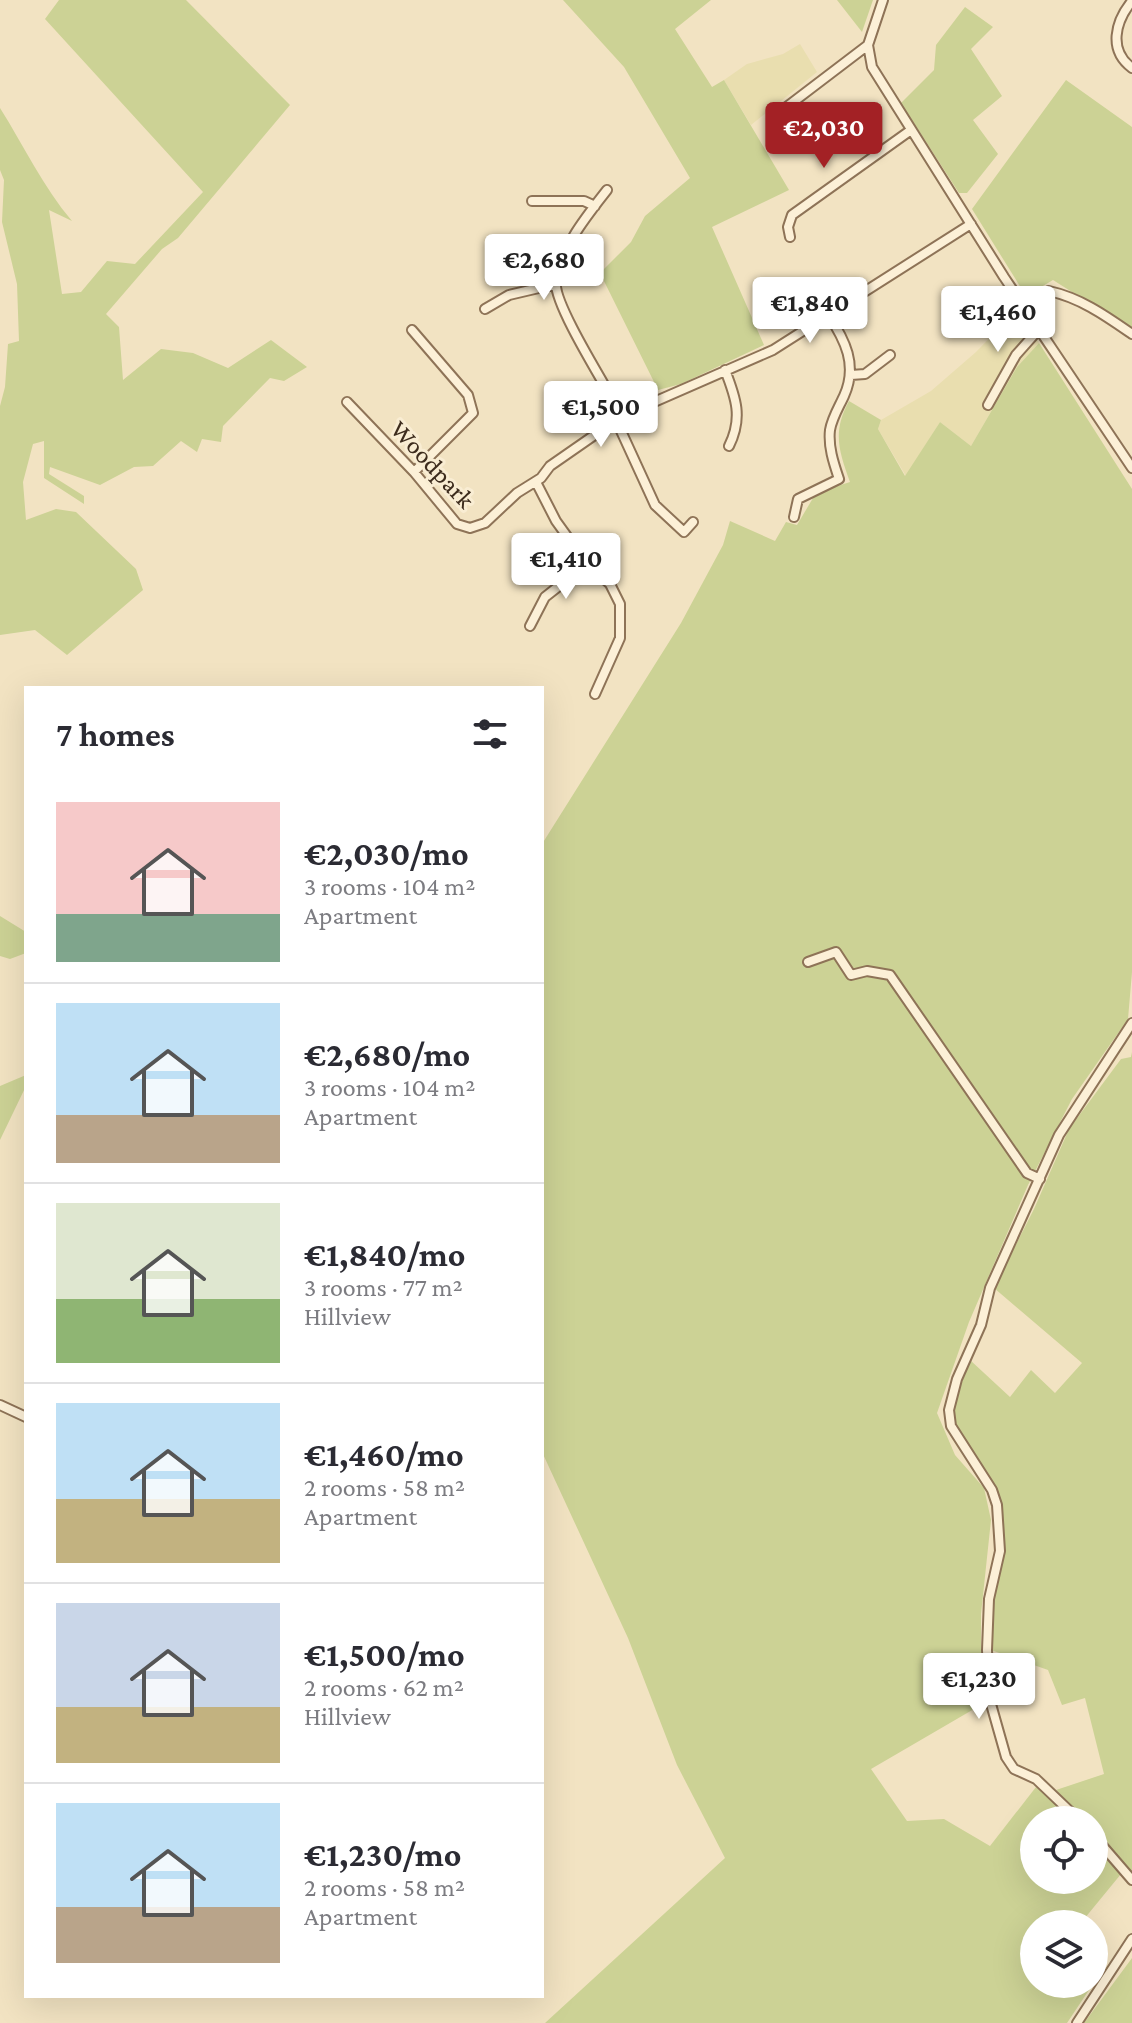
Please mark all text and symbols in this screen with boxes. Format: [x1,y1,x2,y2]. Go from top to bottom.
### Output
pin: €2,030 [759,102,889,170]
text: €2,030 [783,113,865,142]
pin: €2,680 [479,234,609,302]
text: €2,680 [503,245,585,274]
pin: €1,840 [745,277,875,345]
pin: €1,460 [933,286,1063,354]
text: €1,840 [771,288,849,317]
text: €1,460 [959,297,1037,326]
pin: €1,500 [536,381,666,449]
text: €1,500 [562,392,640,421]
street label: Woodpark [385,414,481,515]
pin: €1,410 [501,533,631,601]
text: €1,410 [529,544,603,573]
icon: filters [468,712,512,756]
text: 7 homes [56,716,175,753]
icon: home [120,834,216,930]
text: €2,030/mo [304,835,469,872]
text: 3 rooms · 104 m² [304,872,475,901]
text: Apartment [304,901,417,930]
icon: home [120,1035,216,1131]
text: €2,680/mo [304,1036,470,1073]
text: 3 rooms · 104 m² [304,1073,475,1102]
text: Apartment [304,1102,417,1131]
icon: home [120,1235,216,1331]
text: €1,840/mo [304,1236,466,1273]
text: 3 rooms · 77 m² [304,1273,463,1302]
text: Hillview [304,1302,391,1331]
icon: home [120,1435,216,1531]
text: €1,460/mo [304,1436,464,1473]
text: 2 rooms · 58 m² [304,1473,465,1502]
text: Apartment [304,1502,417,1531]
icon: home [120,1635,216,1731]
text: €1,500/mo [304,1636,465,1673]
pin: €1,230 [914,1653,1044,1721]
text: €1,230 [941,1664,1017,1693]
text: 2 rooms · 62 m² [304,1673,464,1702]
text: Hillview [304,1702,391,1731]
map controls [1020,1806,1108,1998]
button: locate [1020,1806,1108,1894]
icon: home [120,1835,216,1931]
text: €1,230/mo [304,1836,461,1873]
text: 2 rooms · 58 m² [304,1873,465,1902]
text: Apartment [304,1902,417,1931]
button: layers [1020,1910,1108,1998]

